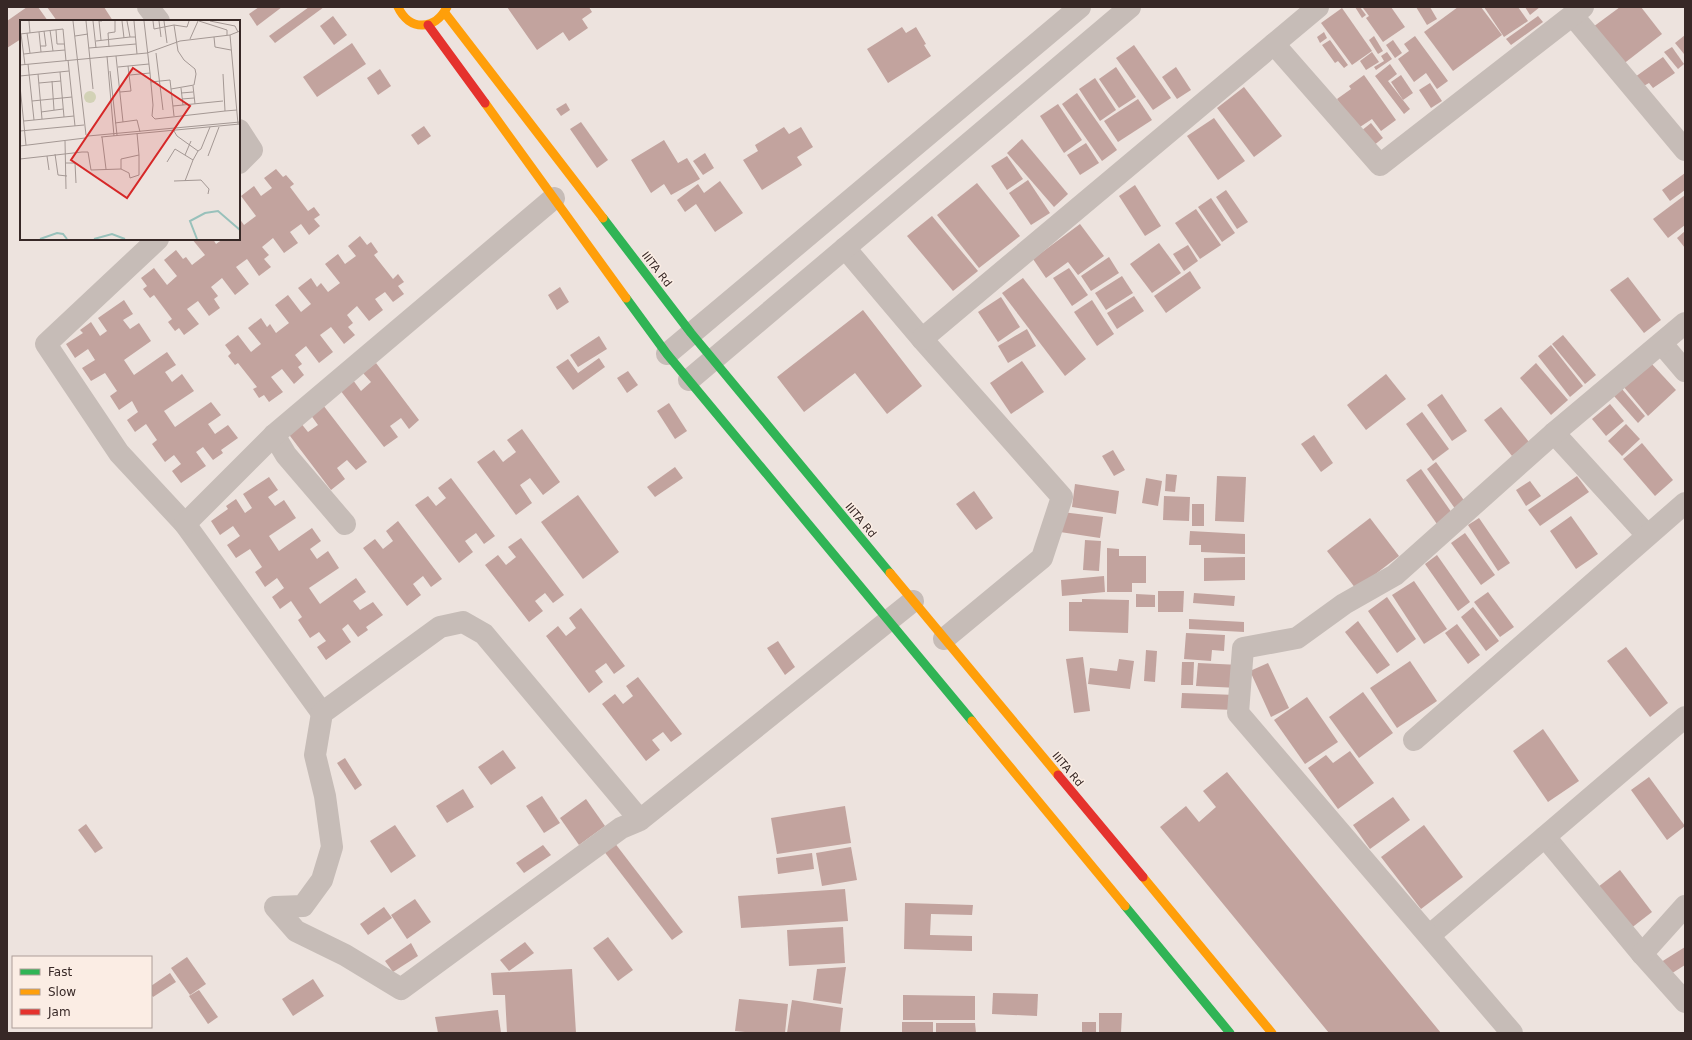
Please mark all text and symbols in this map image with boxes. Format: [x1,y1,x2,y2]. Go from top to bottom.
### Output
inset map [20,20,240,240]
street label: IIITA Rd [639,249,674,290]
street label: IIITA Rd [842,500,879,540]
street label: IIITA Rd [1049,749,1086,789]
legend [12,956,152,1028]
text: Fast [48,965,72,979]
text: Slow [48,985,76,999]
text: Jam [47,1005,71,1019]

